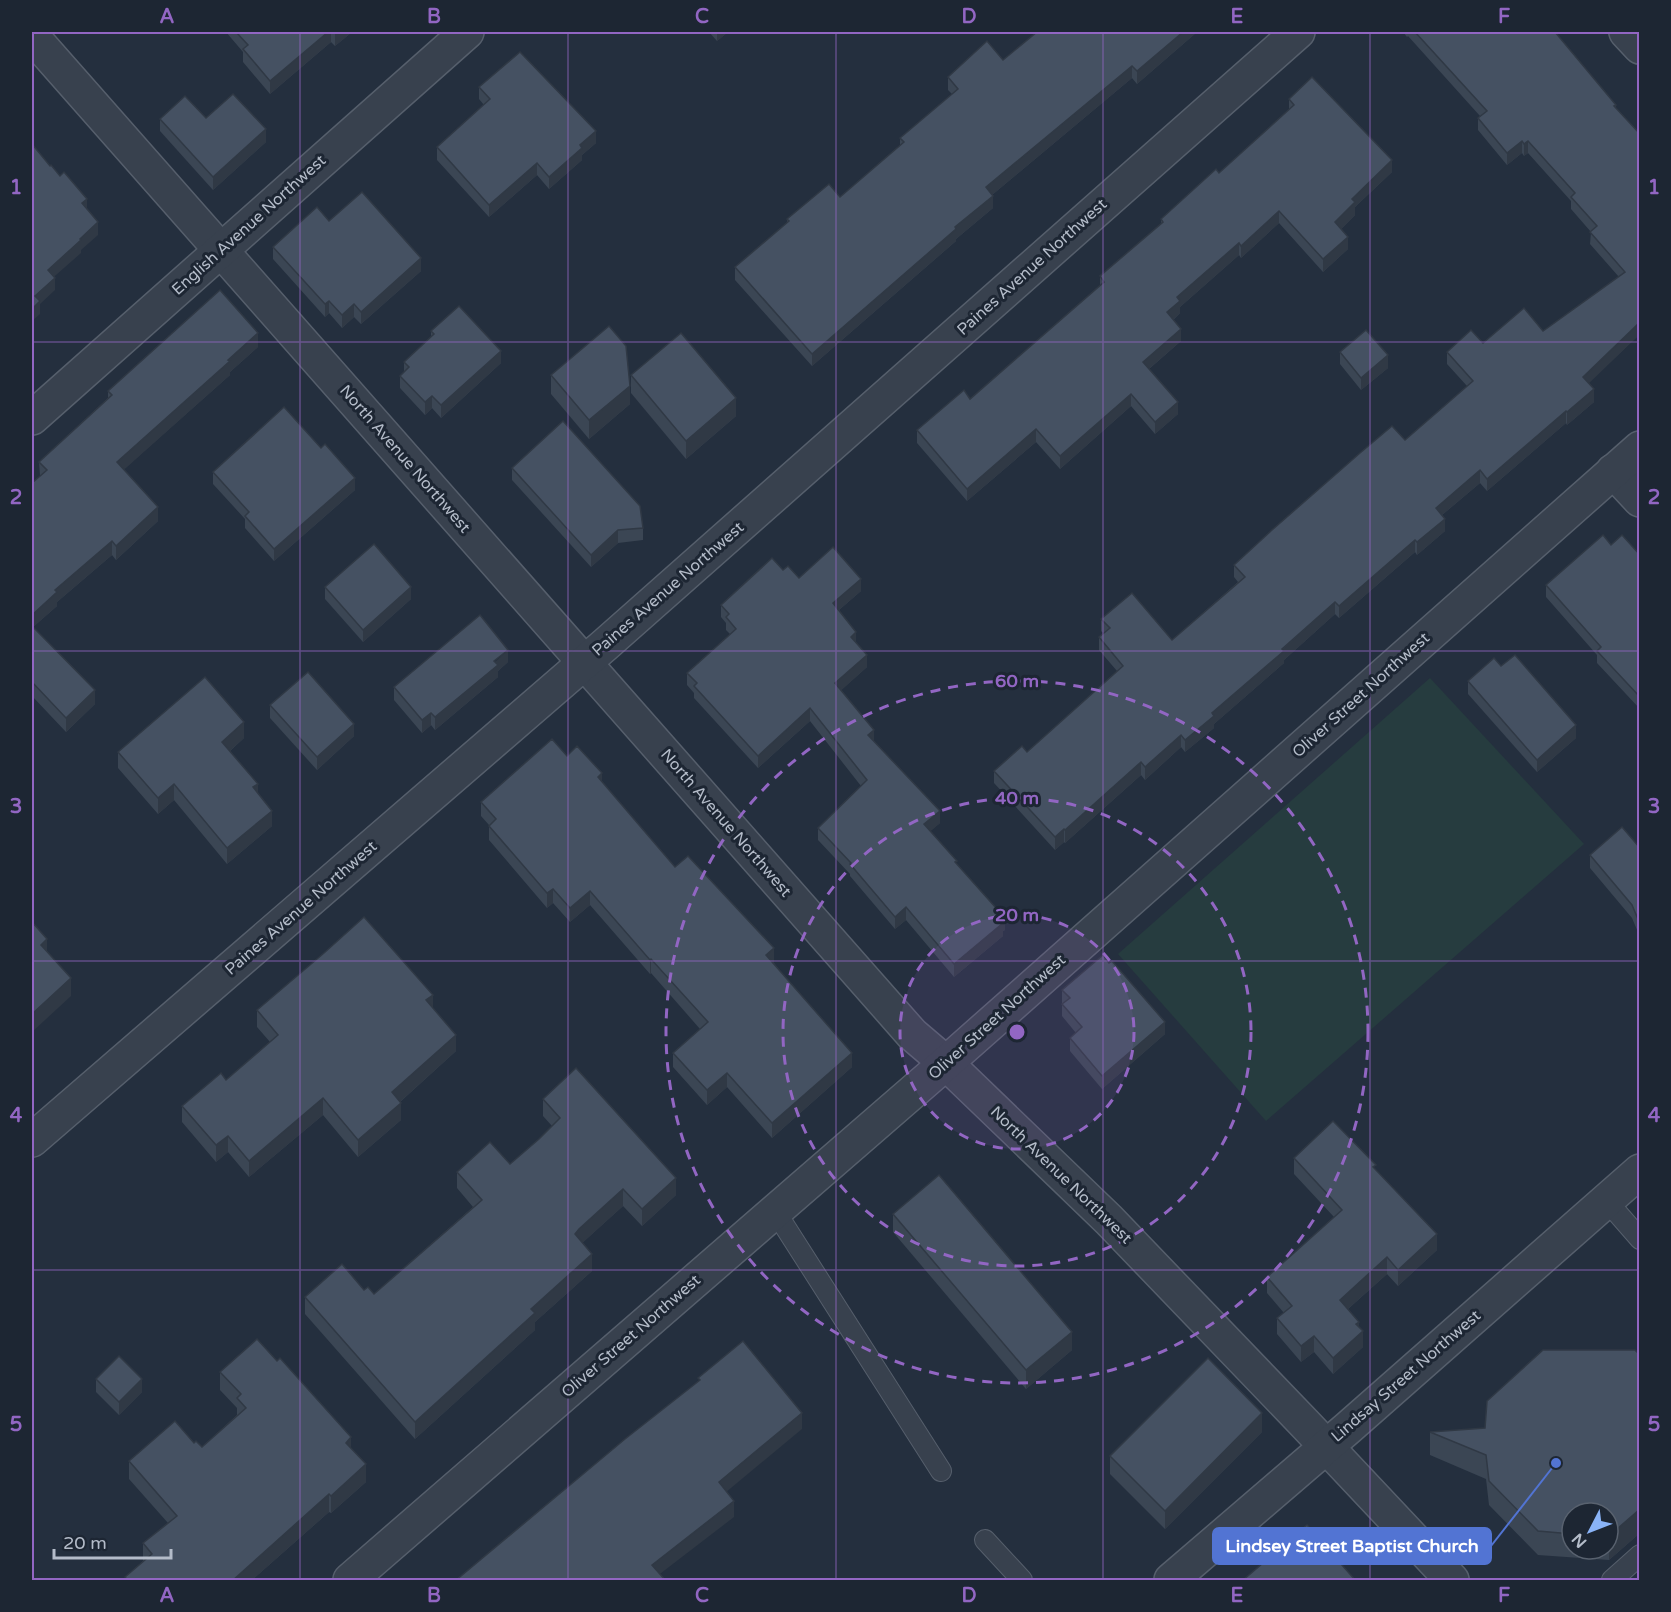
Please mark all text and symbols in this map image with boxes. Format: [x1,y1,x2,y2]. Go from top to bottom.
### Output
text: A [160,5,175,29]
text: B [427,5,441,29]
text: C [695,5,709,29]
text: D [961,5,977,29]
text: E [1231,5,1244,29]
text: F [1498,5,1510,29]
street label: English Avenue Northwest [168,151,330,299]
text: 1 [10,176,22,200]
text: 1 [1648,176,1660,200]
street label: Paines Avenue Northwest [953,194,1111,340]
street label: North Avenue Northwest [335,381,475,537]
text: 2 [10,486,22,510]
text: 2 [1648,486,1660,510]
street label: Paines Avenue Northwest [588,518,748,660]
street label: Oliver Street Northwest [1288,628,1434,762]
text: 60 m [995,670,1039,692]
street label: North Avenue Northwest [656,745,796,901]
text: 40 m [995,787,1039,809]
text: 3 [10,795,22,819]
text: 3 [1648,795,1660,819]
street label: Paines Avenue Northwest [221,837,381,979]
text: 20 m [995,904,1039,926]
street label: Oliver Street Northwest [924,950,1070,1084]
centre of rings [1007,1022,1027,1042]
street label: North Avenue Northwest [986,1102,1136,1248]
text: 4 [10,1104,23,1128]
text: 4 [1648,1104,1661,1128]
street label: Oliver Street Northwest [557,1270,705,1402]
street label: Lindsay Street Northwest [1327,1306,1485,1446]
text: 5 [10,1413,22,1437]
text: 5 [1648,1413,1660,1437]
north arrow [1560,1501,1620,1561]
scale bar [54,1522,171,1560]
callout: Lindsey Street Baptist Church [1213,1528,1491,1564]
text: N [1568,1529,1591,1552]
text: 20 m [63,1532,107,1554]
text: Lindsey Street Baptist Church [1225,1535,1479,1557]
text: A [160,1584,175,1608]
text: B [427,1584,441,1608]
text: C [695,1584,709,1608]
text: D [961,1584,977,1608]
text: E [1231,1584,1244,1608]
text: F [1498,1584,1510,1608]

